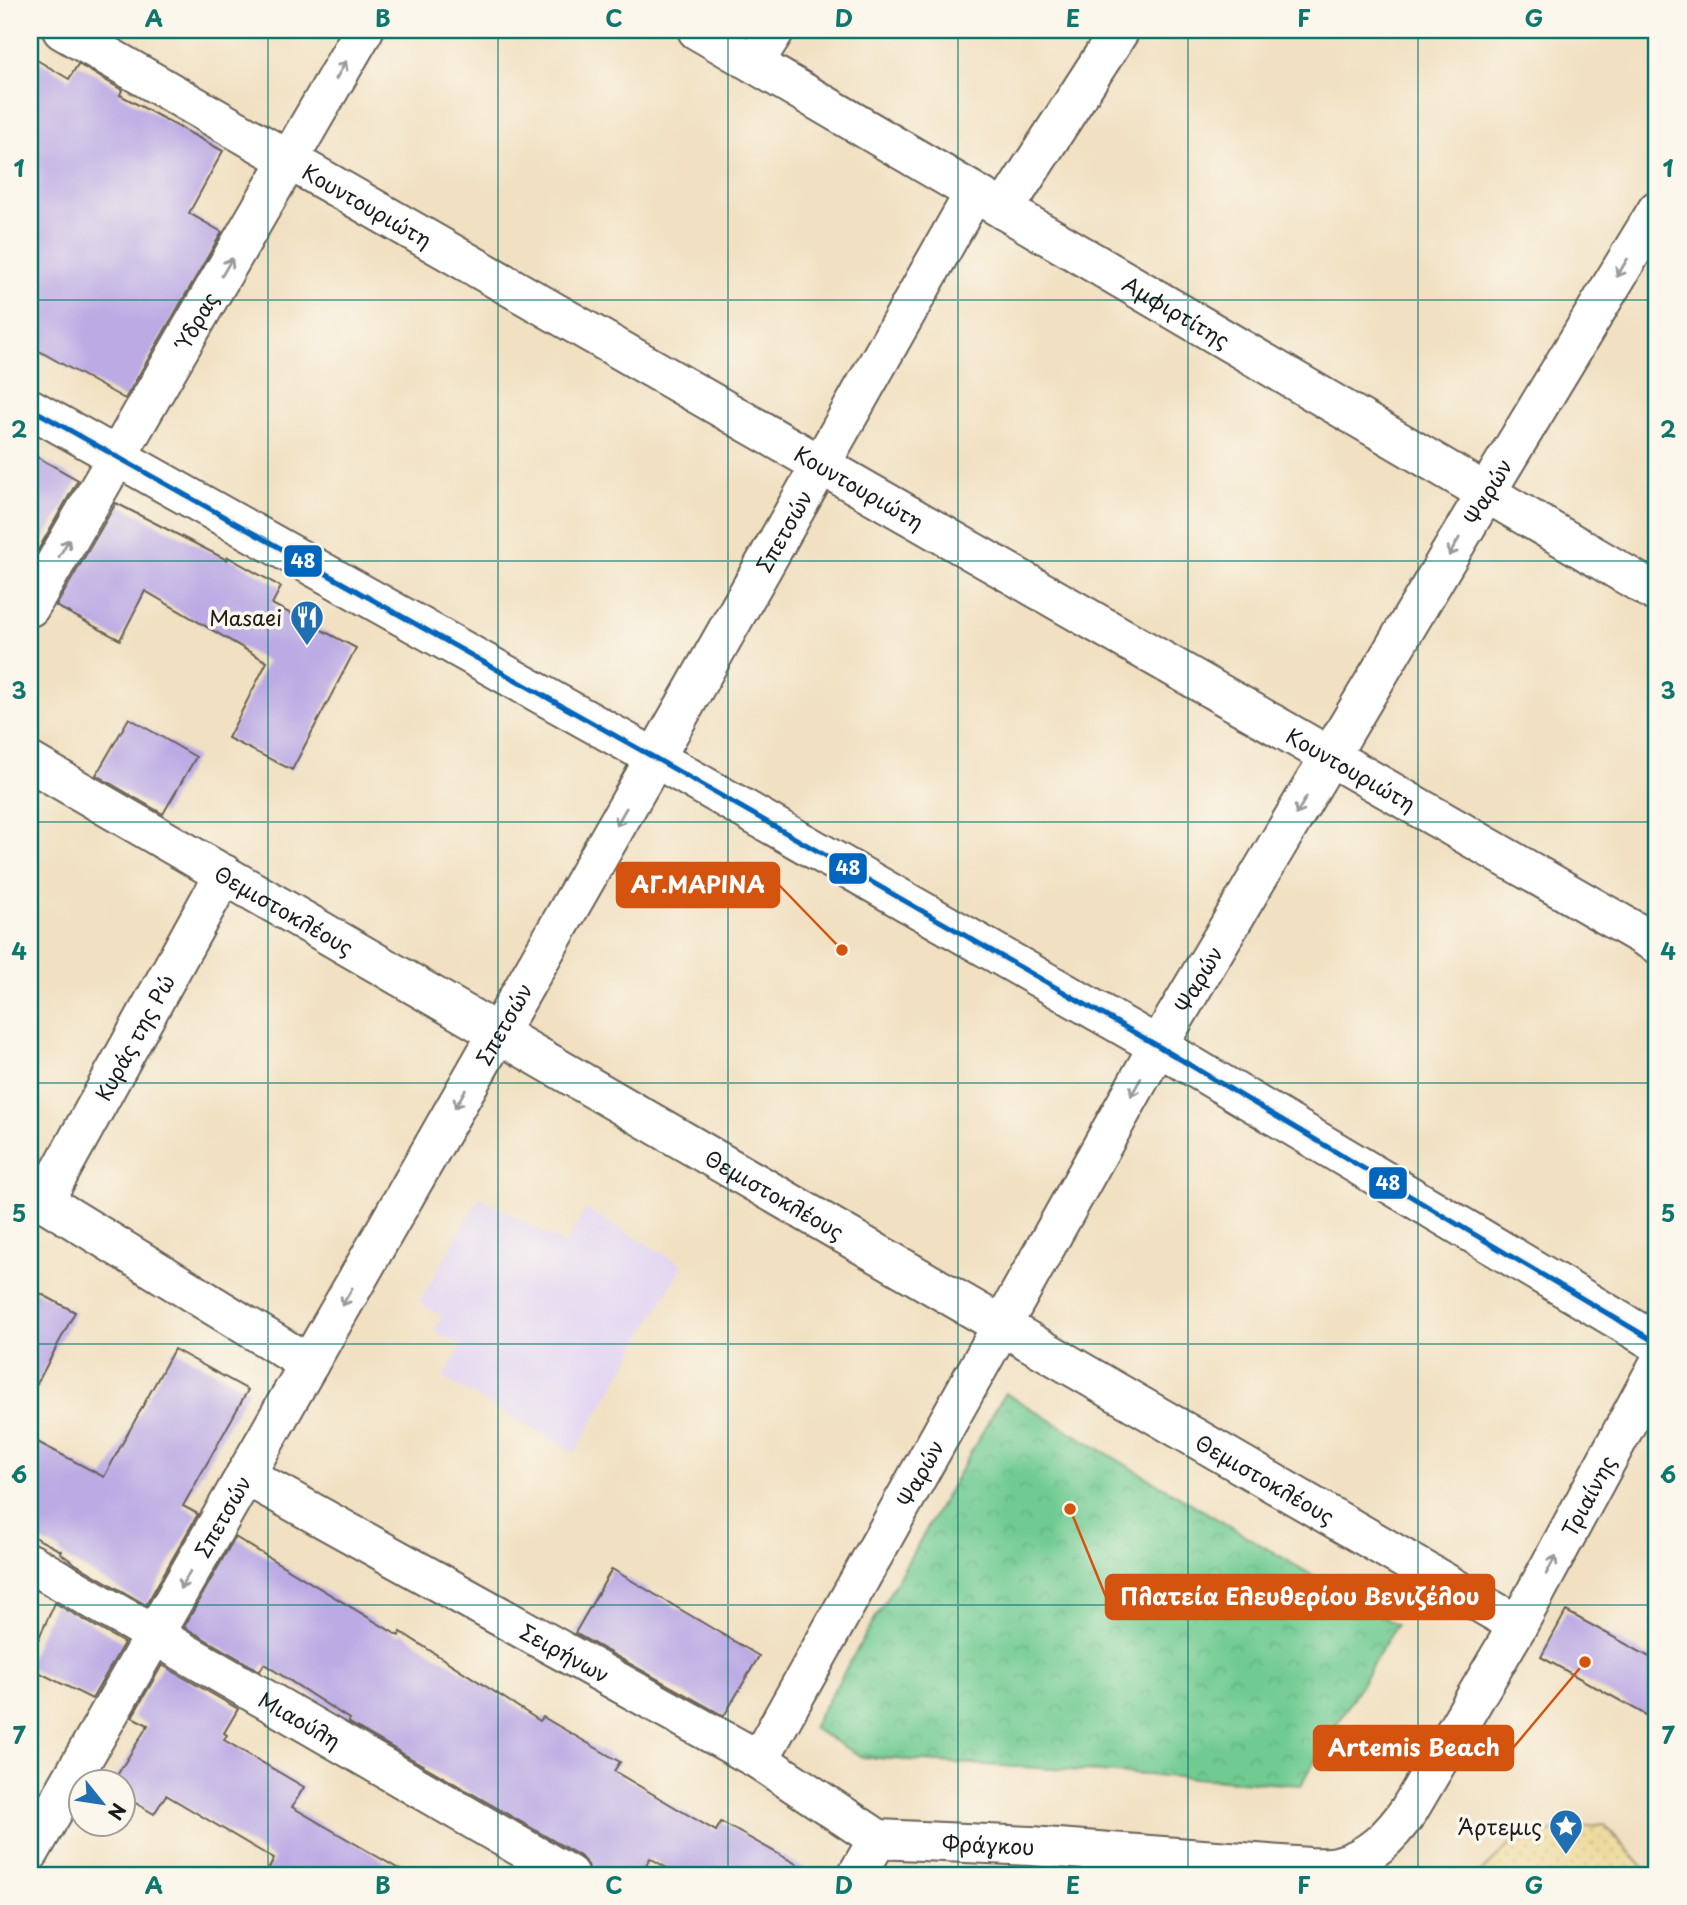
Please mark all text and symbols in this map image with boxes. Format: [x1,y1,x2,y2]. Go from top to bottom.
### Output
text: A [145,0,163,35]
text: B [375,0,391,35]
text: C [605,0,623,35]
text: D [835,0,853,35]
text: E [1066,0,1080,35]
text: F [1297,0,1311,35]
text: G [1525,0,1543,35]
one-way arrow [334,60,348,80]
text: 1 [14,150,25,185]
text: 1 [1663,150,1674,185]
street label: Κουντουριώτη [297,155,438,255]
one-way arrow [220,257,234,277]
one-way arrow [1614,258,1628,278]
street label: Αμφιρτίτης [1117,267,1236,355]
street label: Ύδρας [165,285,225,357]
text: 2 [11,411,27,446]
text: 2 [1660,411,1676,446]
street label: Κουντουριώτη [789,437,930,537]
street label: Ψαρών [1455,452,1519,530]
street label: Σπετσών [747,484,819,578]
one-way arrow [1447,536,1461,556]
one-way arrow [57,539,71,559]
line badge: 48 [283,544,323,578]
text: 48 [291,546,316,574]
restaurant icon: Masaei [288,598,326,647]
place label: Masaei [209,601,282,633]
text: 3 [11,672,27,707]
text: 3 [1660,672,1676,707]
street label: Κουντουριώτη [1281,719,1422,819]
one-way arrow [1294,796,1308,816]
one-way arrow [614,806,628,826]
line badge: 48 [828,852,868,885]
text: 48 [836,853,861,881]
street label: Θεμιστοκλέους [209,857,360,962]
callout: ΑΓ.ΜΑΡΙΝΑ [617,863,779,907]
text: ΑΓ.ΜΑΡΙΝΑ [631,866,765,901]
text: 4 [11,933,27,968]
text: 4 [1660,933,1676,968]
street label: Ψαρών [1166,940,1230,1018]
street label: Κυράς της Ρώ [86,968,182,1106]
street label: Σπετσών [467,977,539,1071]
one-way arrow [1129,1076,1143,1096]
one-way arrow [452,1089,466,1109]
street label: Θεμιστοκλέους [699,1141,850,1247]
line badge: 48 [1368,1166,1408,1200]
text: 48 [1376,1168,1401,1196]
text: 5 [12,1195,26,1230]
text: 5 [1661,1195,1675,1230]
one-way arrow [340,1286,353,1307]
street label: Θεμιστοκλέους [1190,1425,1341,1531]
street label: Ψαρών [888,1434,951,1512]
street label: Τριαίνης [1553,1449,1623,1542]
text: 6 [11,1456,27,1491]
text: 6 [1660,1456,1676,1491]
street label: Σπετσών [186,1469,258,1563]
one-way arrow [1544,1555,1558,1576]
one-way arrow [178,1569,192,1589]
callout: Πλατεία Ελευθερίου Βενιζέλου [1106,1575,1494,1619]
text: Πλατεία Ελευθερίου Βενιζέλου [1120,1578,1480,1613]
street label: Σειρήνων [515,1615,616,1690]
street label: Μιαούλη [253,1683,347,1756]
text: 7 [12,1717,26,1752]
text: 7 [1661,1717,1675,1752]
callout: Artemis Beach [1314,1726,1513,1770]
text: Artemis Beach [1328,1729,1500,1764]
north arrow [66,1769,136,1839]
text: N [102,1798,133,1826]
place icon: Άρτεμις [1547,1807,1585,1856]
place label: Άρτεμις [1458,1810,1542,1842]
street label: Φράγκου [941,1826,1035,1862]
text: A [145,1867,163,1902]
text: B [375,1867,391,1902]
text: C [605,1867,623,1902]
text: D [835,1867,853,1902]
text: E [1066,1867,1080,1902]
text: F [1297,1867,1311,1902]
text: G [1525,1867,1543,1902]

